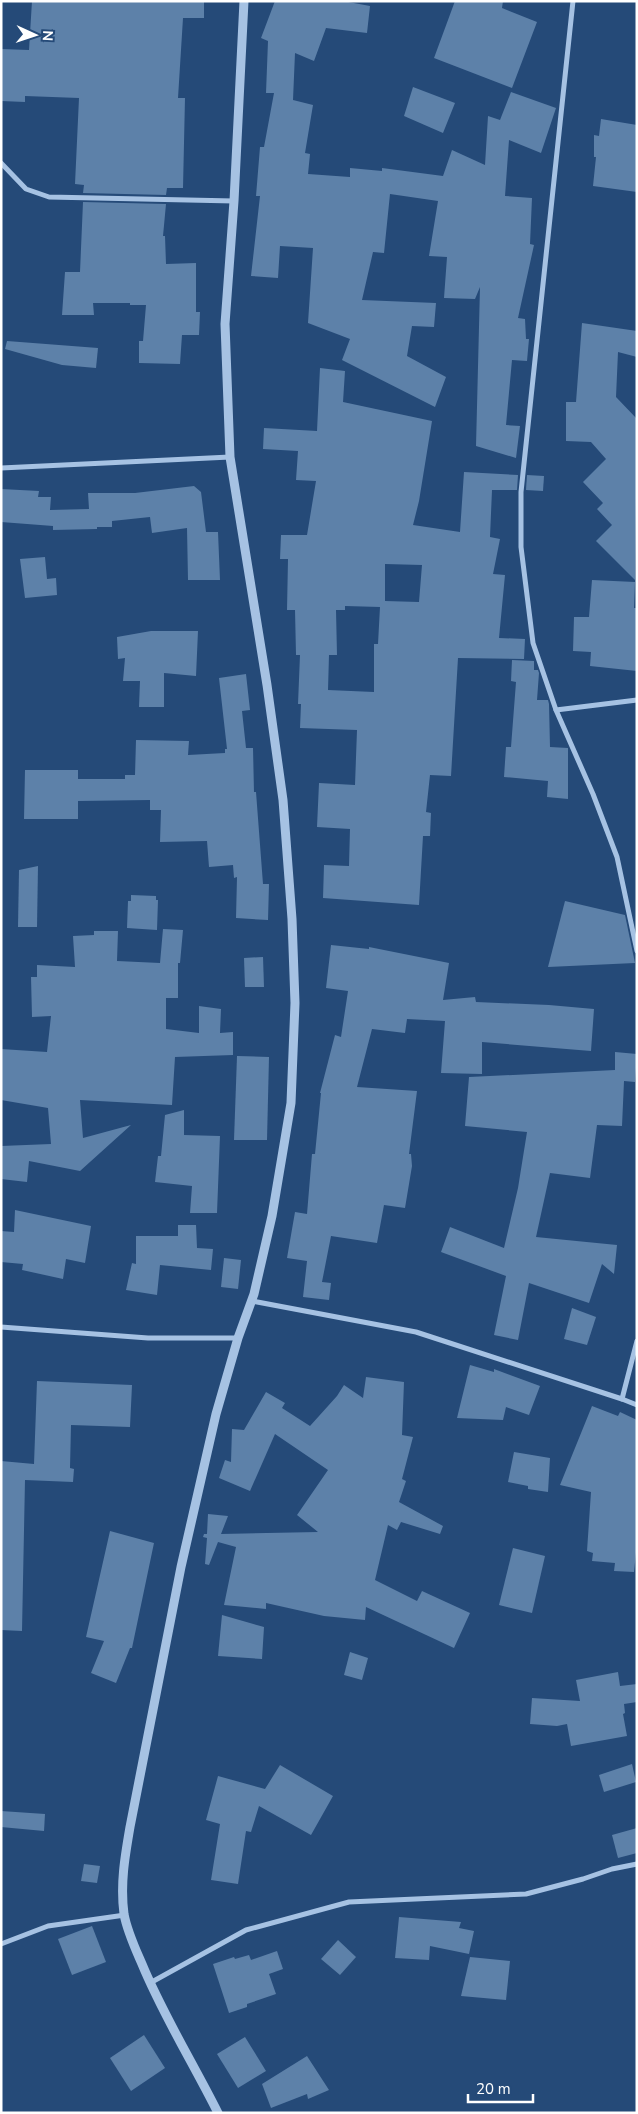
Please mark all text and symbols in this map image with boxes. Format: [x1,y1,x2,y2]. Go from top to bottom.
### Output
north arrow [10,10,60,60]
text: N [38,30,57,41]
scale bar [468,2072,533,2104]
text: 20 m [476,2079,511,2099]

